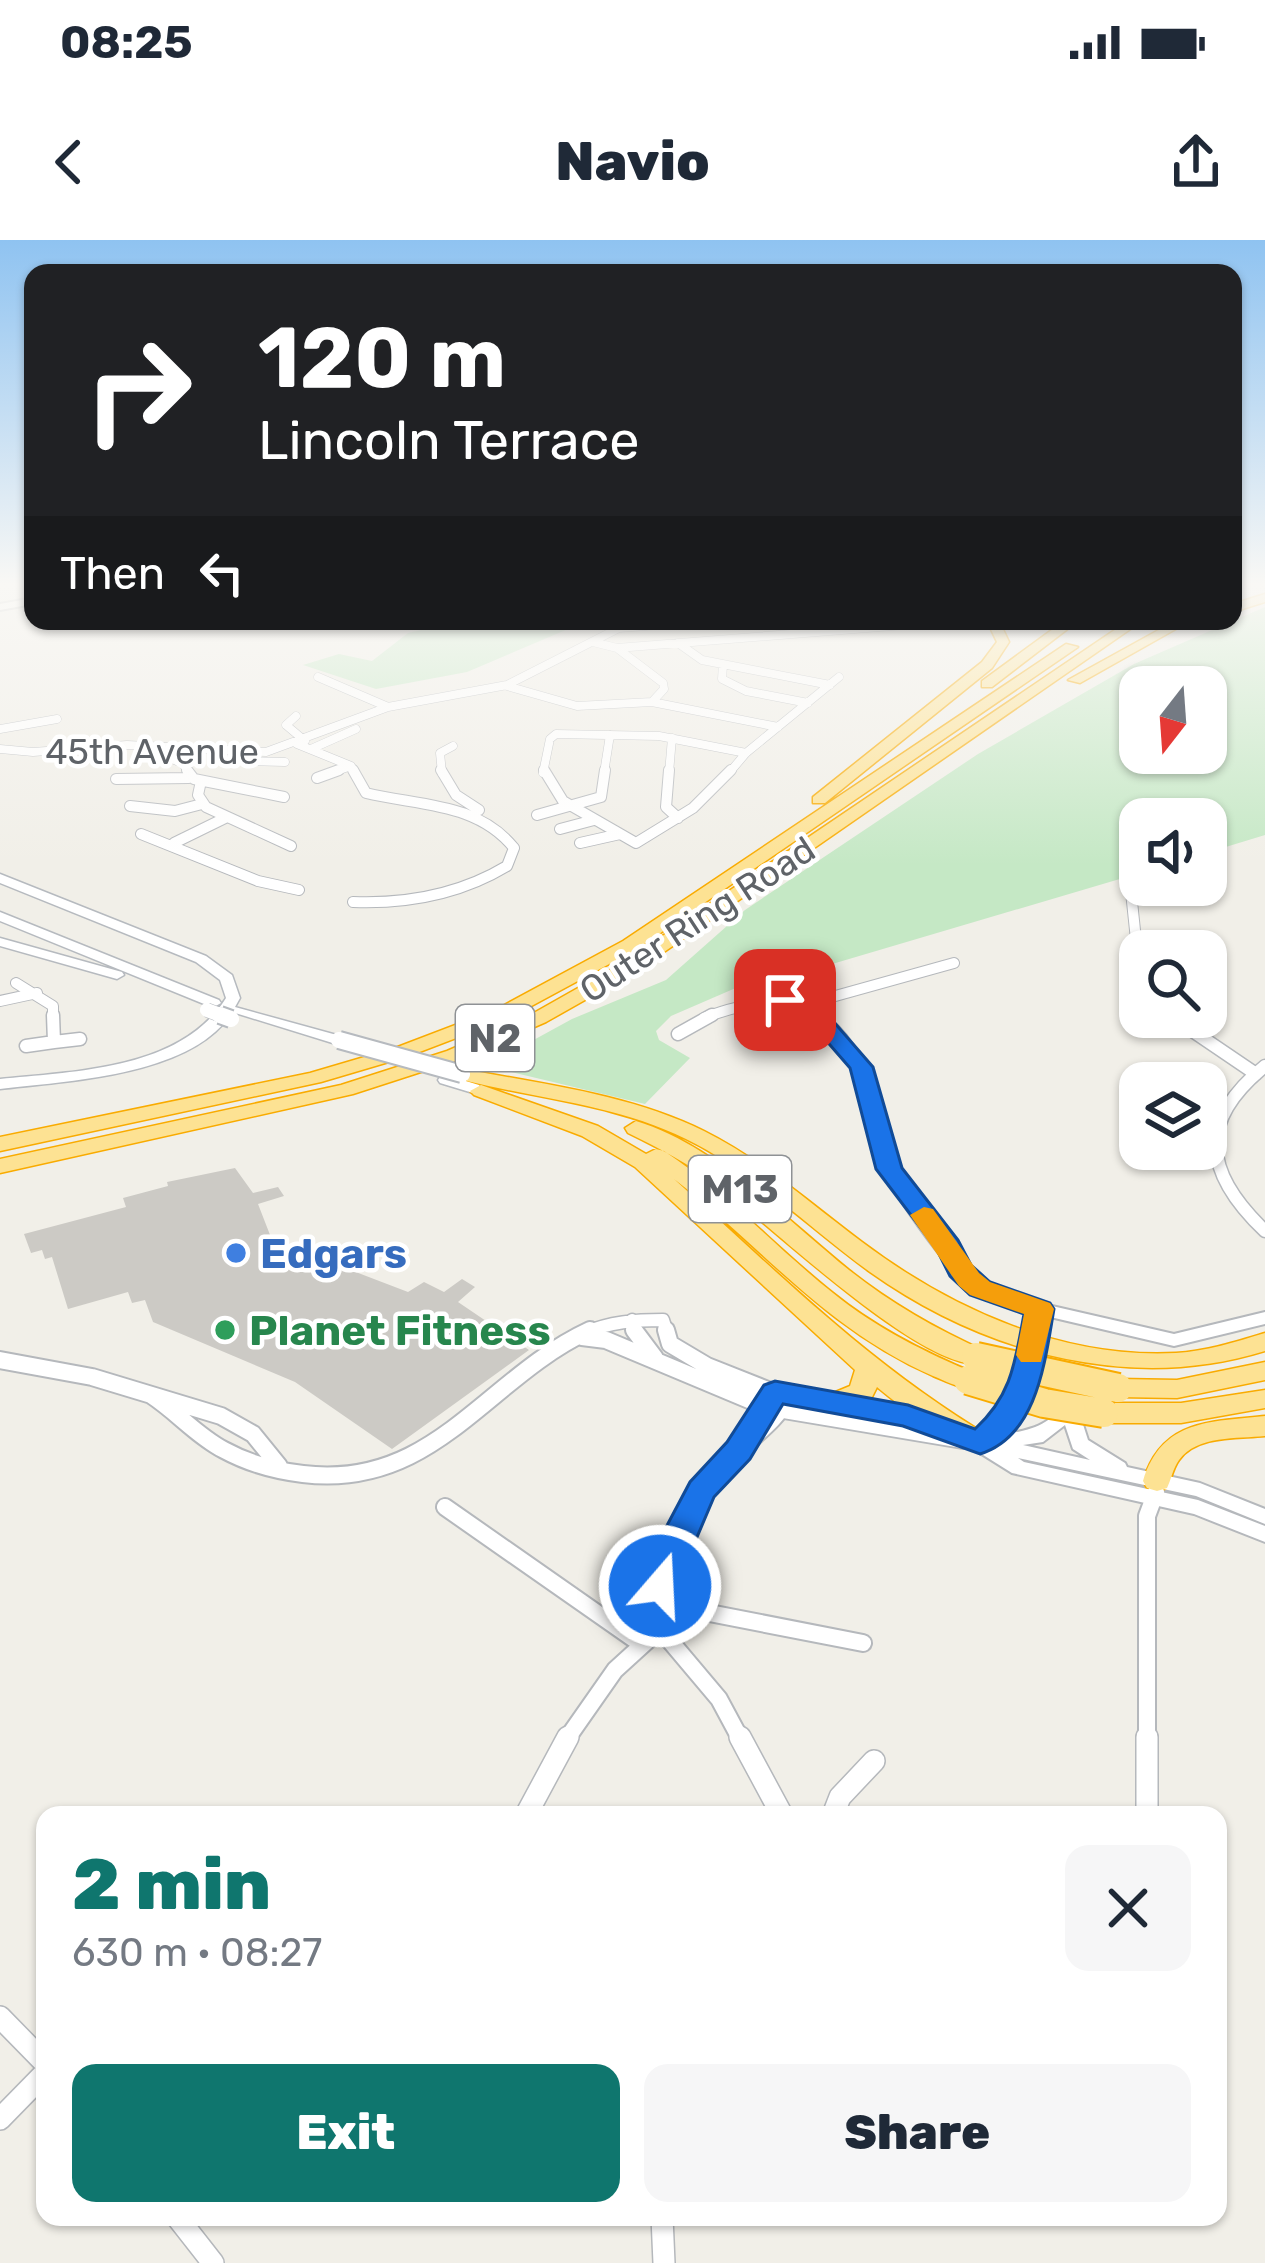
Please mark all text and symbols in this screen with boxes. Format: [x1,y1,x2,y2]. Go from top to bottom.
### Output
text: 08:25 [60,16,193,69]
icon: back [36,129,102,195]
icon: share [1163,129,1229,195]
text: Navio [555,130,710,194]
text: 120 m [258,308,506,408]
icon: right [60,312,216,468]
text: Lincoln Terrace [258,409,640,473]
icon: left [189,540,255,606]
text: Then [60,547,165,600]
north arrow [1119,666,1227,774]
map controls [1119,666,1227,1170]
street label: 45th Avenue [45,730,259,773]
button: sound [1119,798,1227,906]
street label: Outer Ring Road [572,827,823,1011]
button: search [1119,930,1227,1038]
pin [734,949,836,1051]
icon: arrive [752,967,818,1033]
road number: N2 [456,1005,534,1071]
button: layers [1119,1062,1227,1170]
road number: M13 [689,1156,791,1222]
place label: Edgars [260,1229,407,1279]
marker: Edgars [223,1240,249,1266]
place label: Planet Fitness [249,1306,551,1356]
marker: Planet Fitness [212,1317,238,1343]
position arrow [597,1523,723,1649]
text: 2 min [72,1842,271,1927]
button: close [1065,1845,1191,1971]
text: 630 m · 08:27 [72,1930,322,1976]
button: Exit [72,2064,620,2202]
button: Share [644,2064,1191,2202]

